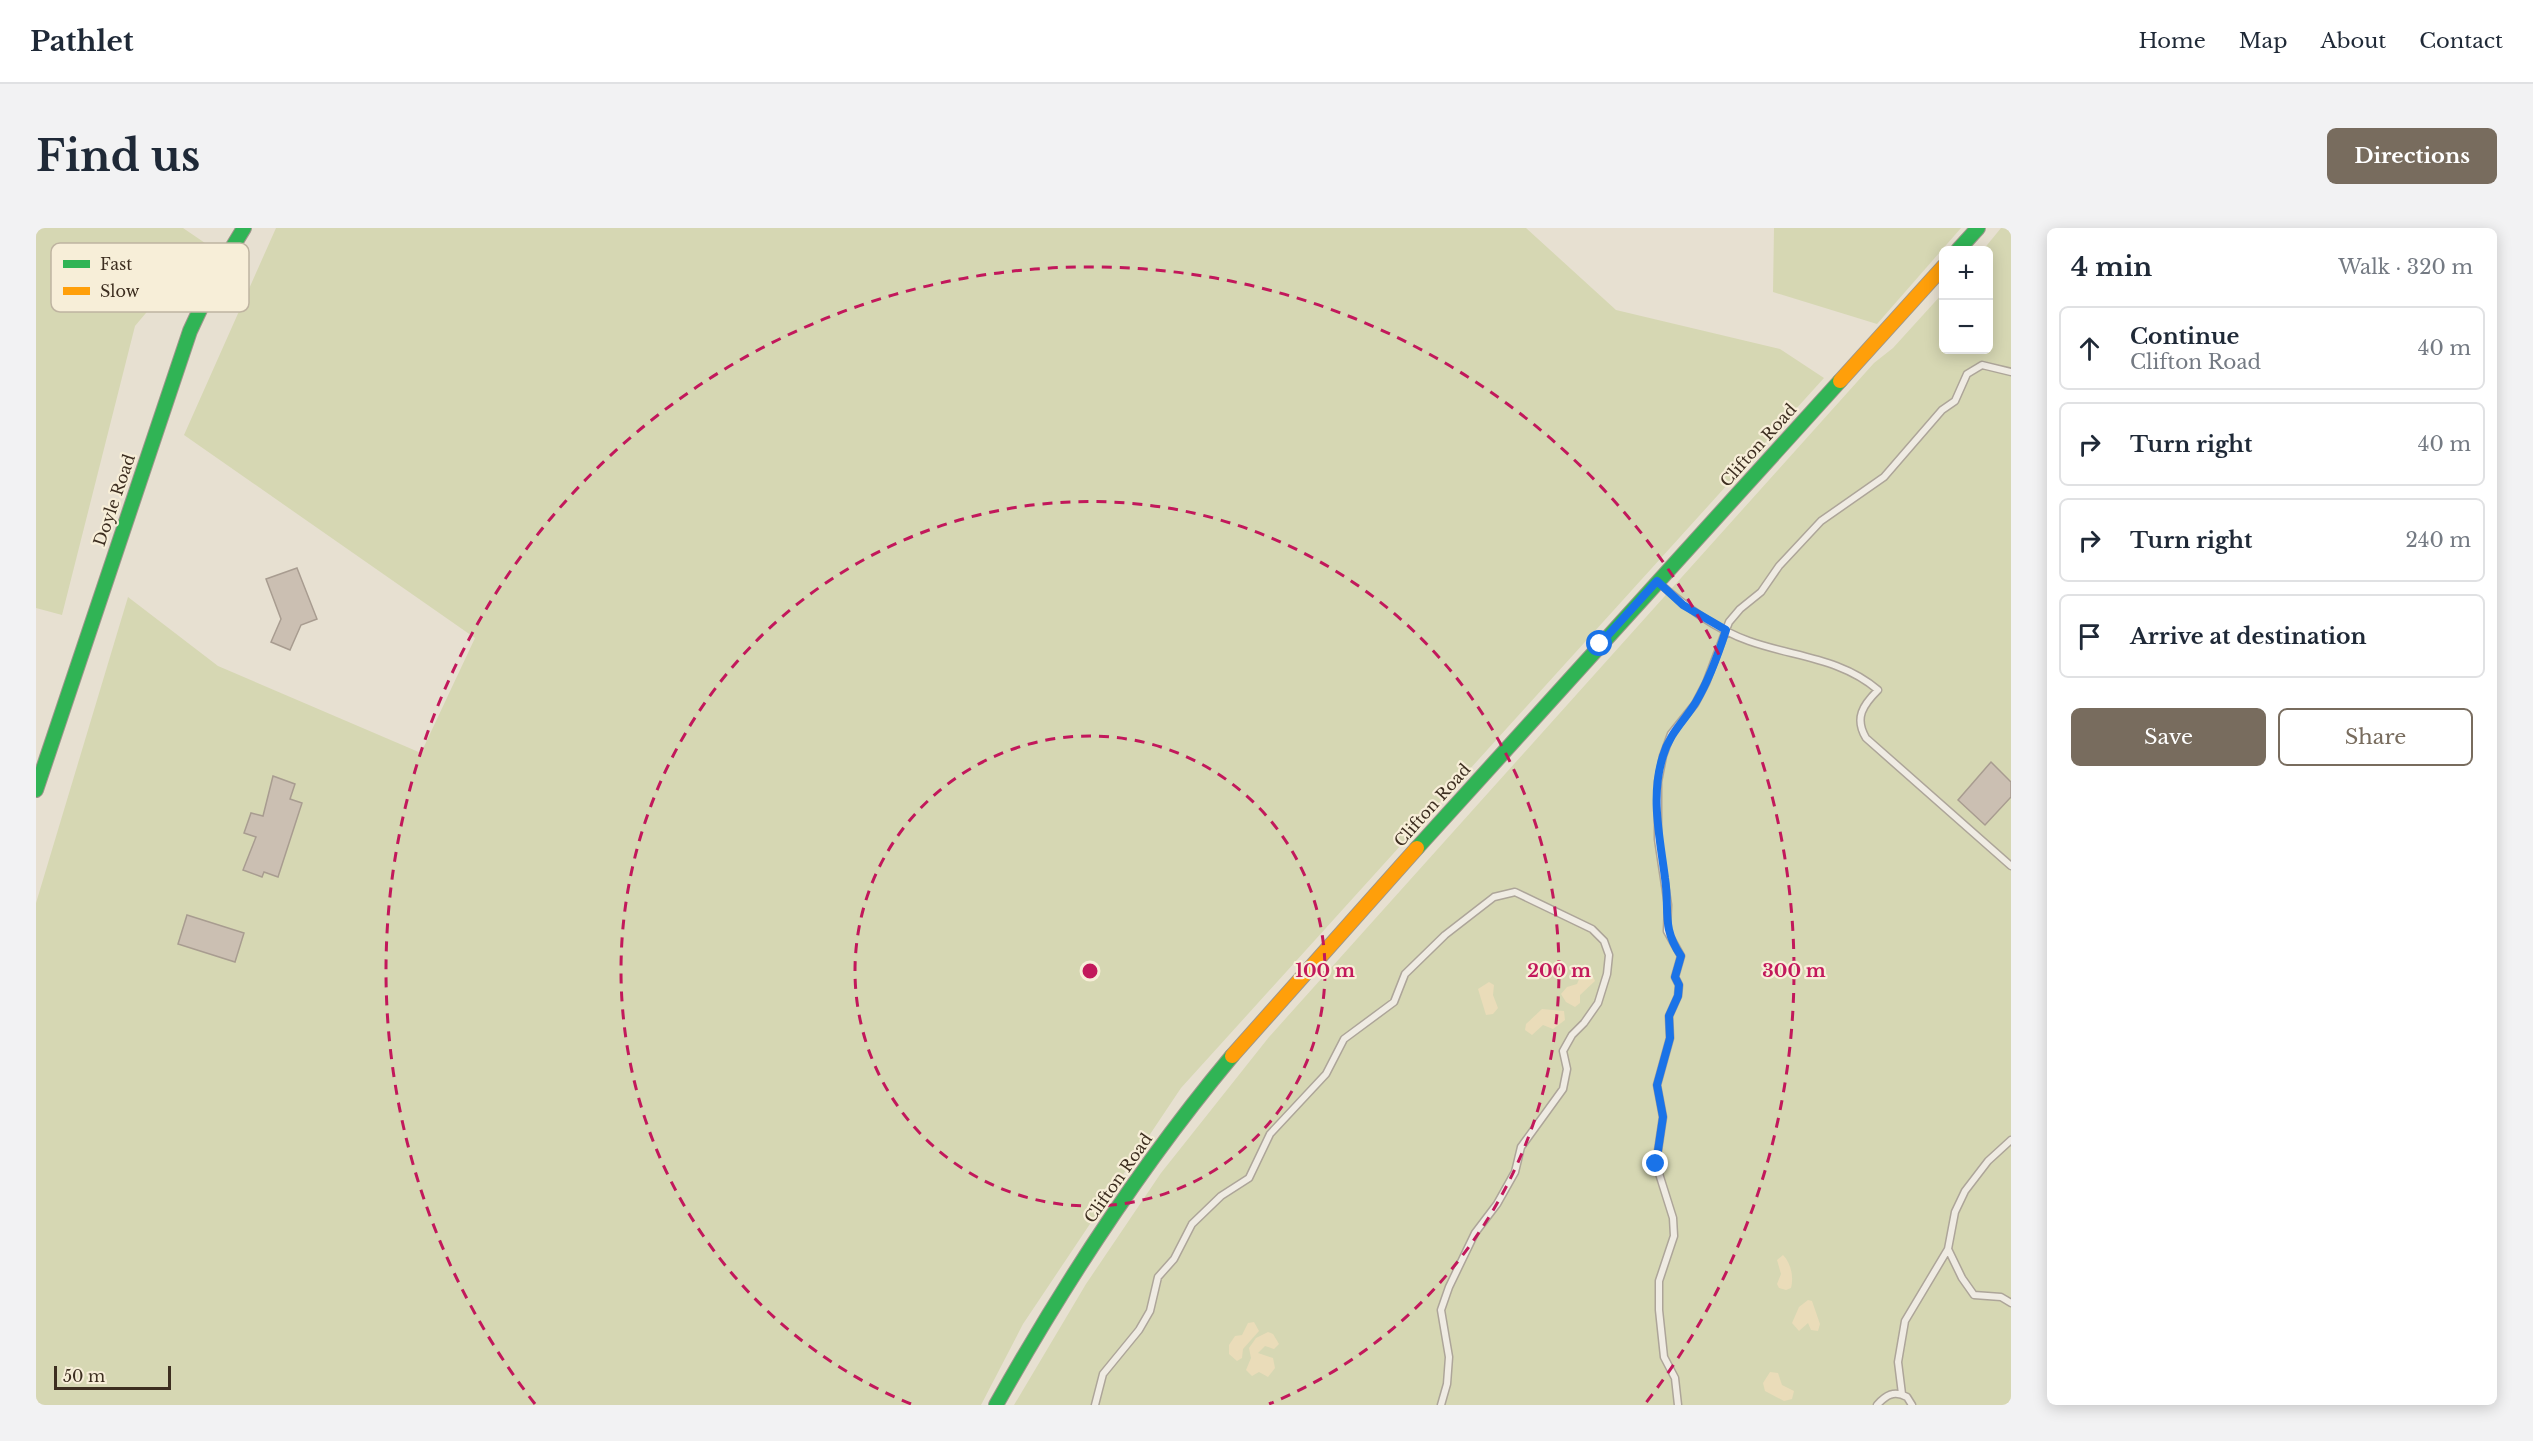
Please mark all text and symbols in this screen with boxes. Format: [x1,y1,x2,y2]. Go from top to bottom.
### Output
text: Pathlet [30,24,134,59]
text: Home [2139,28,2206,54]
text: Map [2239,28,2287,54]
text: About [2320,28,2386,54]
text: Contact [2419,28,2503,54]
button: Directions [2327,128,2497,184]
text: Find us [36,130,200,182]
legend [51,243,249,312]
map controls [1939,246,1993,354]
button: + [1939,246,1993,300]
text: 4 min [2071,251,2152,283]
text: Fast [100,254,132,274]
text: Walk · 320 m [2338,255,2473,279]
text: Slow [100,281,140,301]
button: − [1939,300,1993,354]
text: Continue [2130,323,2239,350]
icon: ahead [2073,332,2106,365]
text: 40 m [2418,336,2471,360]
text: Clifton Road [2130,350,2261,374]
street label: Clifton Road [1716,399,1801,491]
icon: right [2073,428,2106,461]
text: Turn right [2130,431,2252,458]
text: 40 m [2418,432,2471,456]
street label: Doyle Road [89,451,139,549]
icon: right [2073,524,2106,557]
text: Turn right [2130,527,2252,554]
text: 240 m [2406,528,2471,552]
icon: arrive [2073,620,2106,653]
text: Arrive at destination [2130,623,2367,650]
route start [1586,630,1612,656]
button: Save [2071,708,2266,766]
button: Share [2278,708,2473,766]
street label: Clifton Road [1390,759,1475,851]
text: 100 m [1295,960,1355,982]
text: 200 m [1527,960,1591,982]
text: 300 m [1762,960,1826,982]
centre of rings [1080,961,1100,981]
street label: Clifton Road [1080,1129,1156,1227]
route end [1642,1150,1668,1176]
scale bar [54,1363,171,1390]
text: 50 m [63,1366,105,1386]

